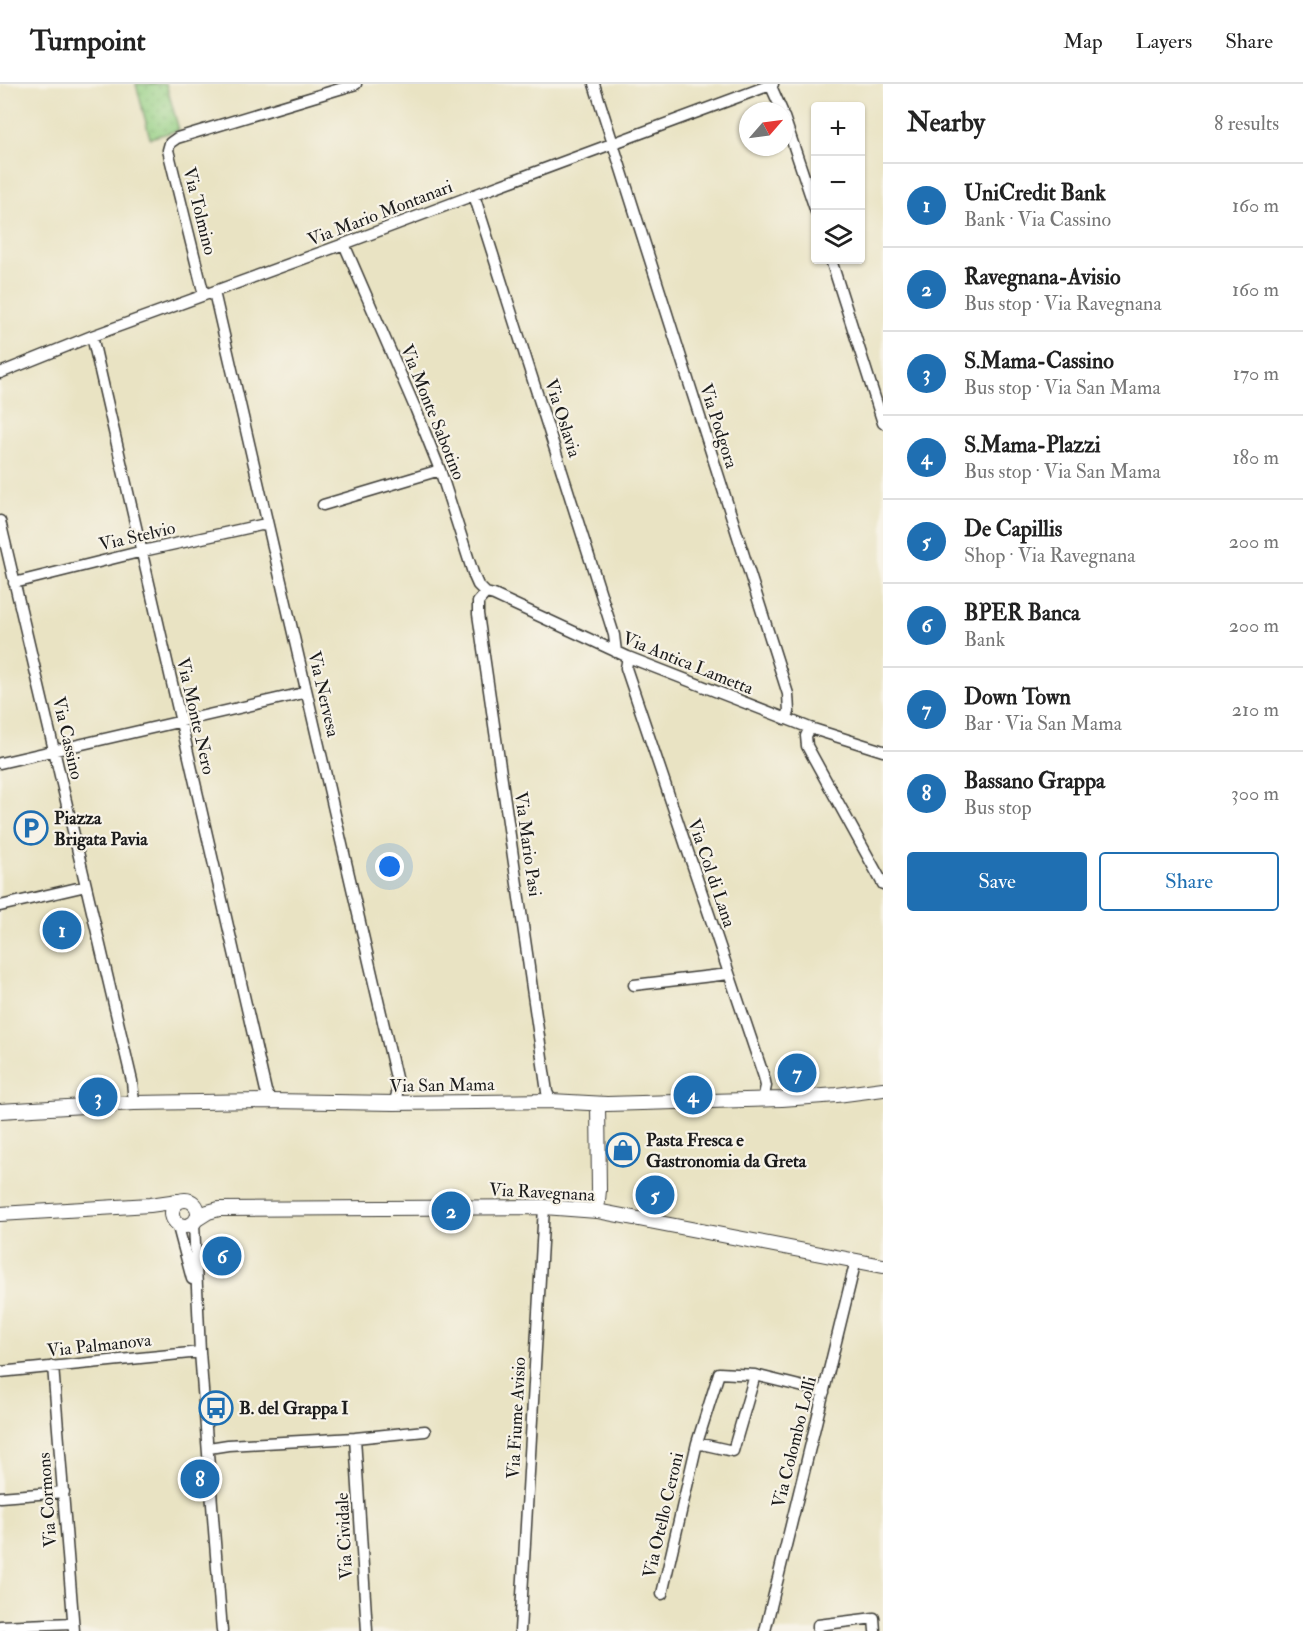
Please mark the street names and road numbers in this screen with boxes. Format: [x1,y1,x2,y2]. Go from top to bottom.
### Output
street label: Via Tolmino [178,165,222,258]
street label: Via Mario Montanari [304,175,456,252]
street label: Via Monte Sabotino [395,341,470,484]
street label: Via Oslavia [539,376,586,461]
street label: Via Podgora [694,381,743,472]
street label: Via Stelvio [97,516,178,556]
street label: Via Antica Lametta [619,627,757,700]
street label: Via Nervesa [302,649,345,740]
street label: Via Monte Nero [171,655,220,777]
street label: Via Cassino [47,695,88,782]
street label: Via Mario Pasi [509,790,546,898]
street label: Via Col di Lana [682,816,741,931]
street label: Via San Mama [389,1073,495,1098]
street label: Via Ravegnana [488,1178,596,1207]
street label: Via Palmanova [46,1329,153,1362]
street label: Via Fiume Avisio [502,1356,531,1480]
street label: Via Colombo Lolli [767,1374,822,1510]
street label: Via Otello Ceroni [638,1450,689,1580]
street label: Via Cormons [33,1452,62,1548]
street label: Via Cividale [331,1491,358,1580]

